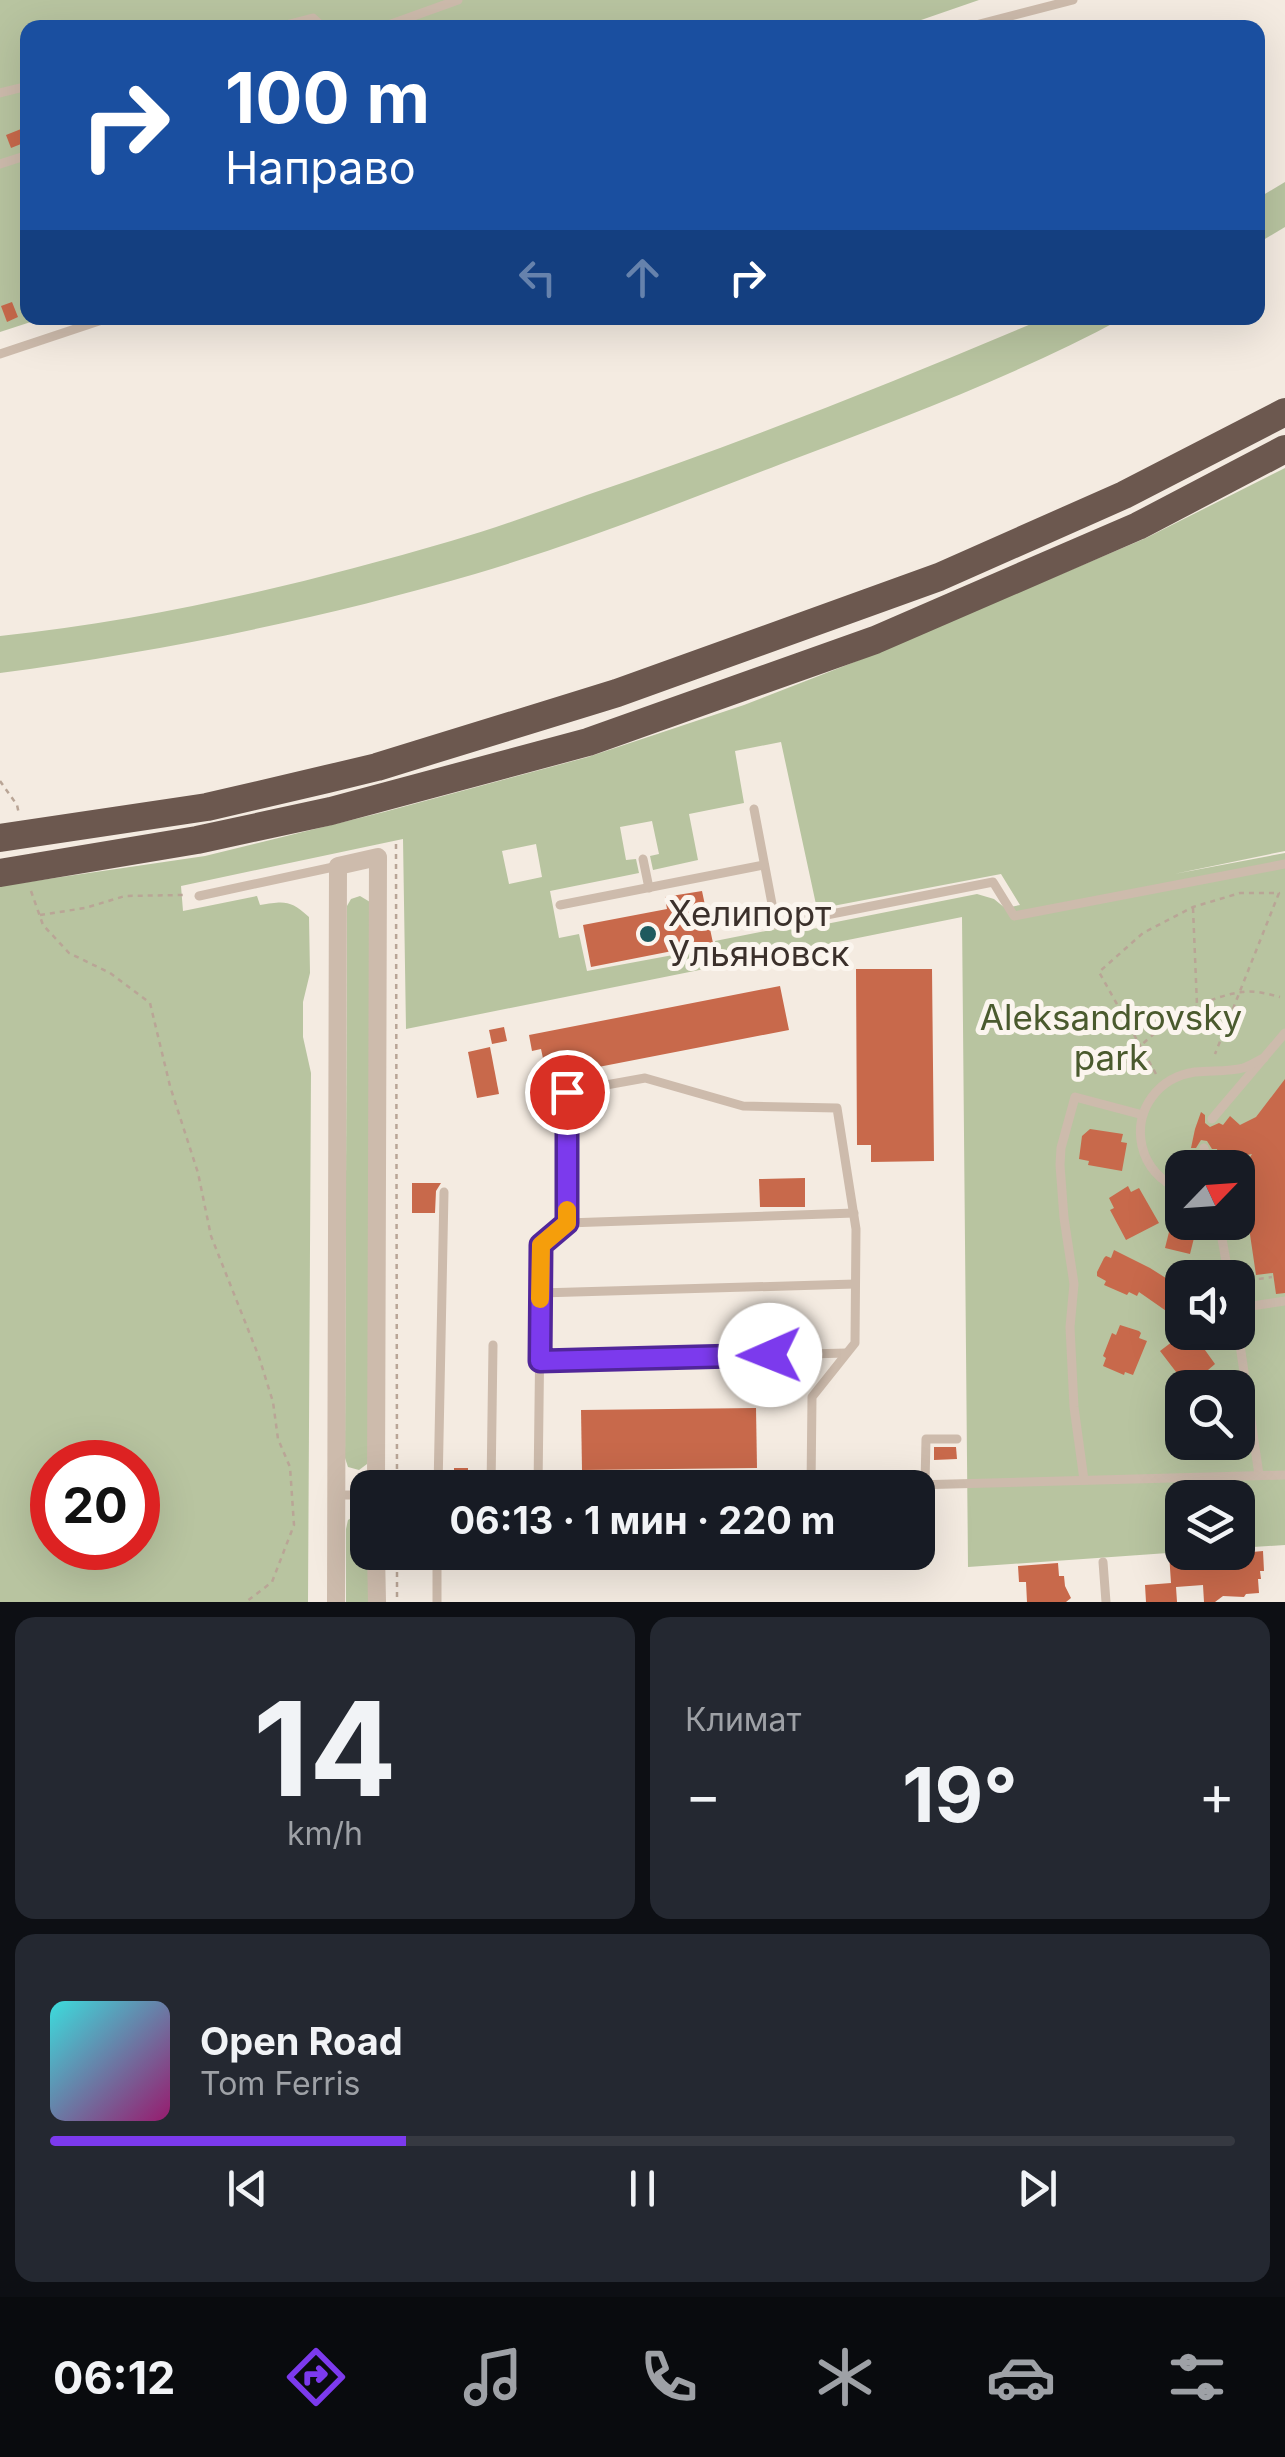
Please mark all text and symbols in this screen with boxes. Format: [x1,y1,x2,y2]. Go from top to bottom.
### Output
text: 100 m [225,55,430,140]
icon: right [60,60,190,190]
text: Направо [225,140,416,195]
icon: left [510,250,565,305]
icon: ahead [615,250,670,305]
icon: right [720,250,775,305]
place label: Хелипорт Ульяновск [668,892,850,974]
marker: Хелипорт Ульяновск [637,923,659,945]
park label: Aleksandrovsky park [980,996,1242,1078]
pin [525,1050,610,1135]
icon: arrive [540,1065,595,1120]
north arrow [1165,1150,1255,1240]
map controls [1165,1150,1255,1570]
button: sound [1165,1260,1255,1350]
position arrow [718,1303,822,1407]
button: search [1165,1370,1255,1460]
speed limit sign: 20 [30,1440,160,1570]
button: layers [1165,1480,1255,1570]
text: 06:13 · 1 мин · 220 m [449,1497,836,1543]
text: 14 [253,1670,397,1827]
text: Климат [685,1700,801,1739]
text: 19° [902,1749,1018,1840]
text: − [685,1762,721,1828]
text: + [1199,1762,1235,1828]
text: km/h [287,1814,363,1853]
text: Open Road [200,2018,403,2064]
text: Tom Ferris [200,2064,360,2103]
icon: previous [220,2161,275,2216]
icon: pause [615,2161,670,2216]
icon: next [1010,2161,1065,2216]
icon: directions [281,2342,351,2412]
icon: music [458,2342,528,2412]
icon: phone [634,2342,704,2412]
icon: climate [810,2342,880,2412]
icon: car [986,2342,1056,2412]
icon: filters [1162,2342,1232,2412]
text: 06:12 [53,2350,175,2405]

